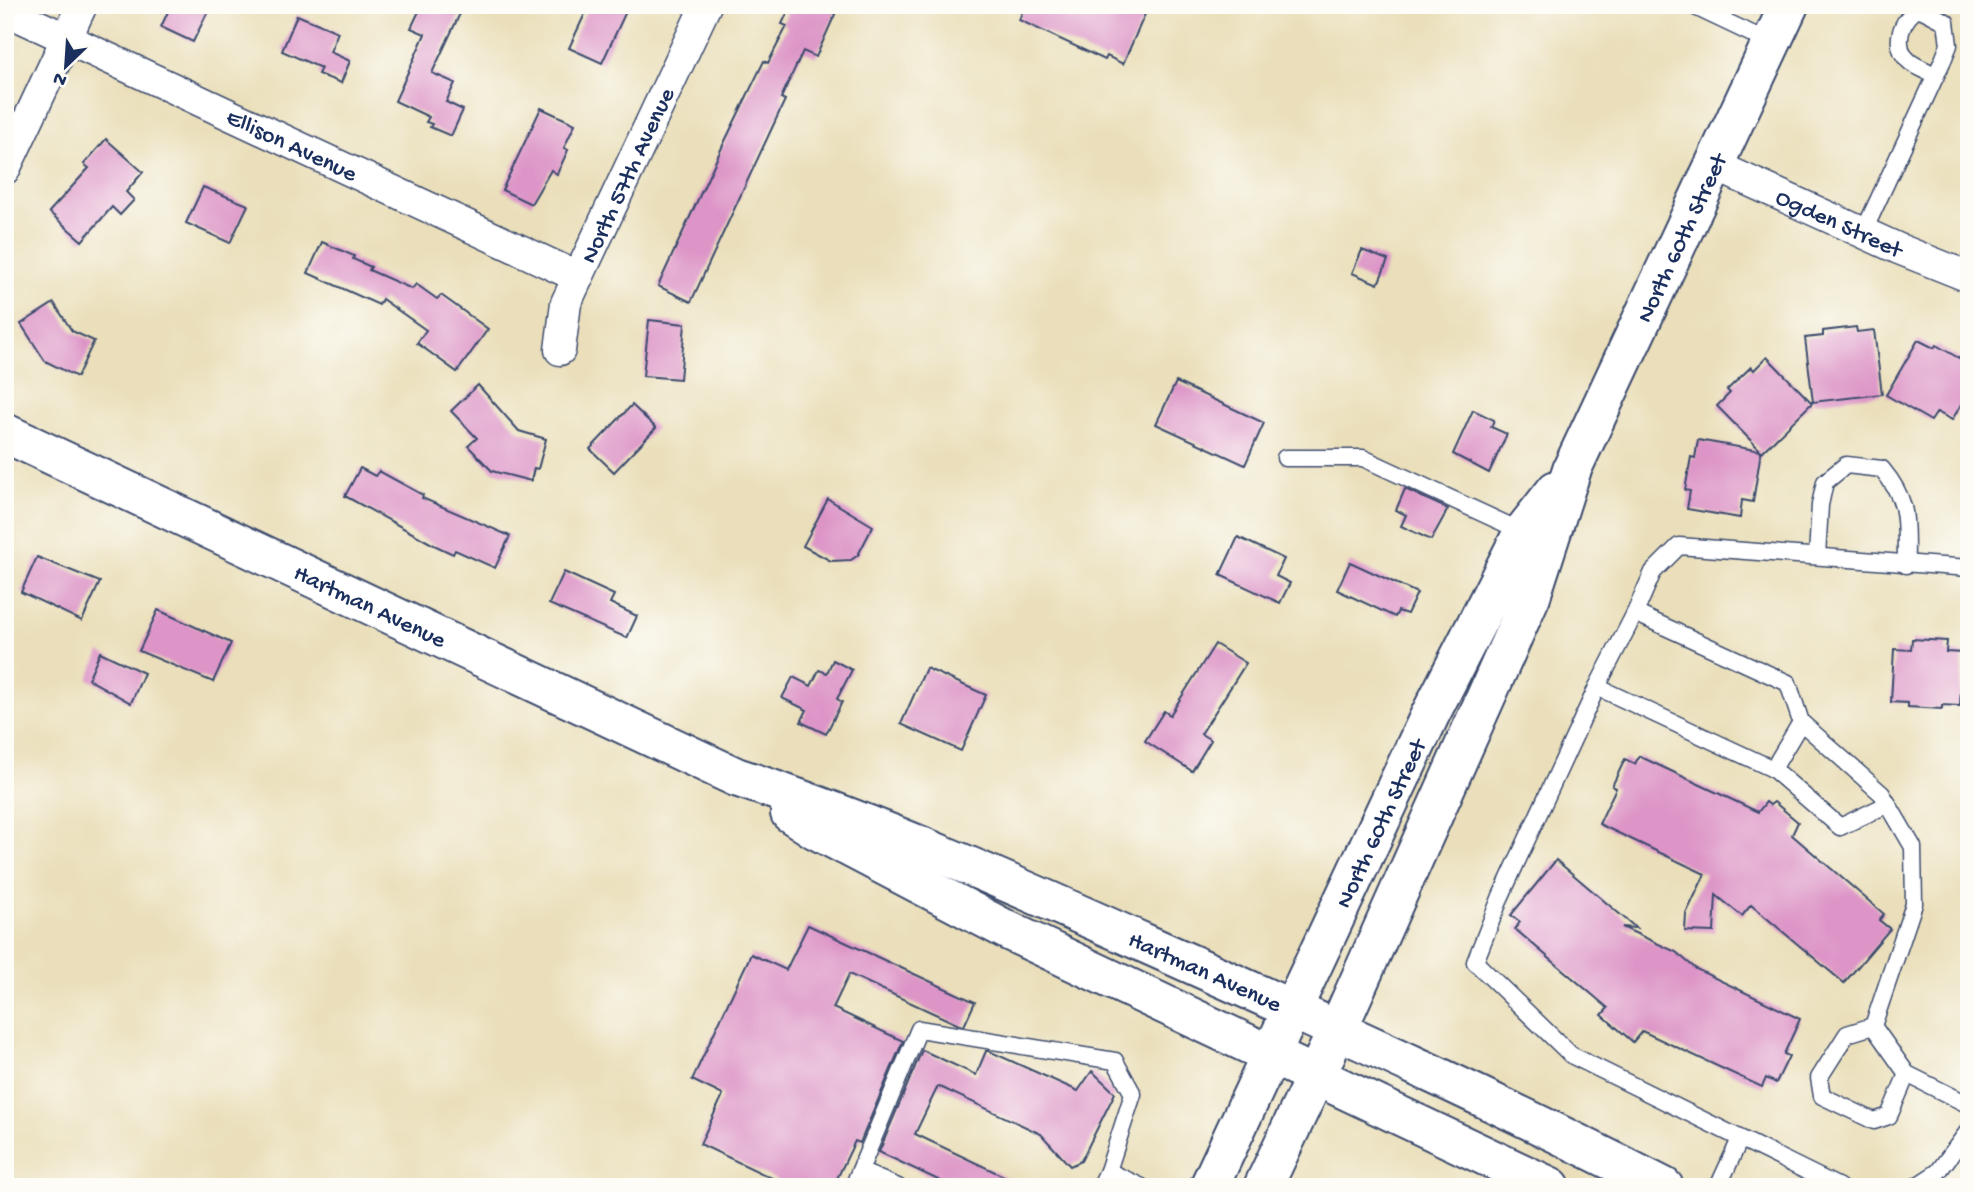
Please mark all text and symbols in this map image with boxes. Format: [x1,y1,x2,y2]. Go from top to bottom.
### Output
north arrow [32,32,102,102]
text: N [50,65,71,91]
street label: North 57th Avenue [576,83,683,269]
street label: Ellison Avenue [221,104,362,190]
street label: North 60th Street [1632,148,1736,328]
street label: Ogden Street [1770,184,1908,267]
street label: Hartman Avenue [288,560,450,657]
street label: North 60th Street [1331,733,1436,914]
street label: Hartman Avenue [1123,927,1286,1021]

